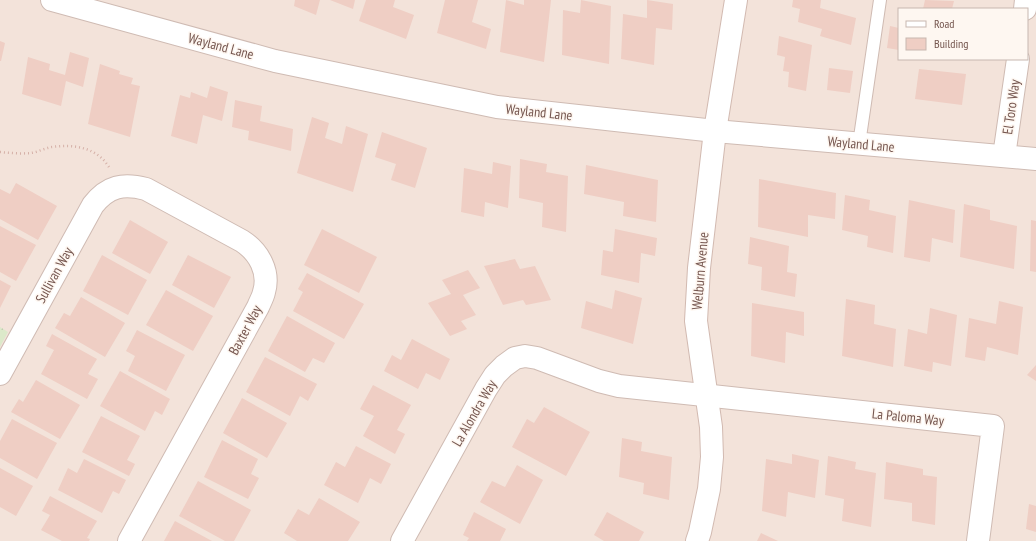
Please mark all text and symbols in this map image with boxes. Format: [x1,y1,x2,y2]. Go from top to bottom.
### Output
legend [898,8,1028,60]
text: Road [934,16,954,31]
street label: Wayland Lane [186,29,256,63]
text: Building [934,36,969,51]
street label: El Toro Way [998,78,1024,136]
street label: Wayland Lane [505,100,573,124]
street label: Wayland Lane [827,132,895,156]
street label: Welburn Avenue [688,231,712,311]
street label: Sullivan Way [31,243,77,306]
street label: Baxter Way [224,301,266,358]
street label: La Alondra Way [448,376,501,450]
street label: La Paloma Way [871,404,946,430]

